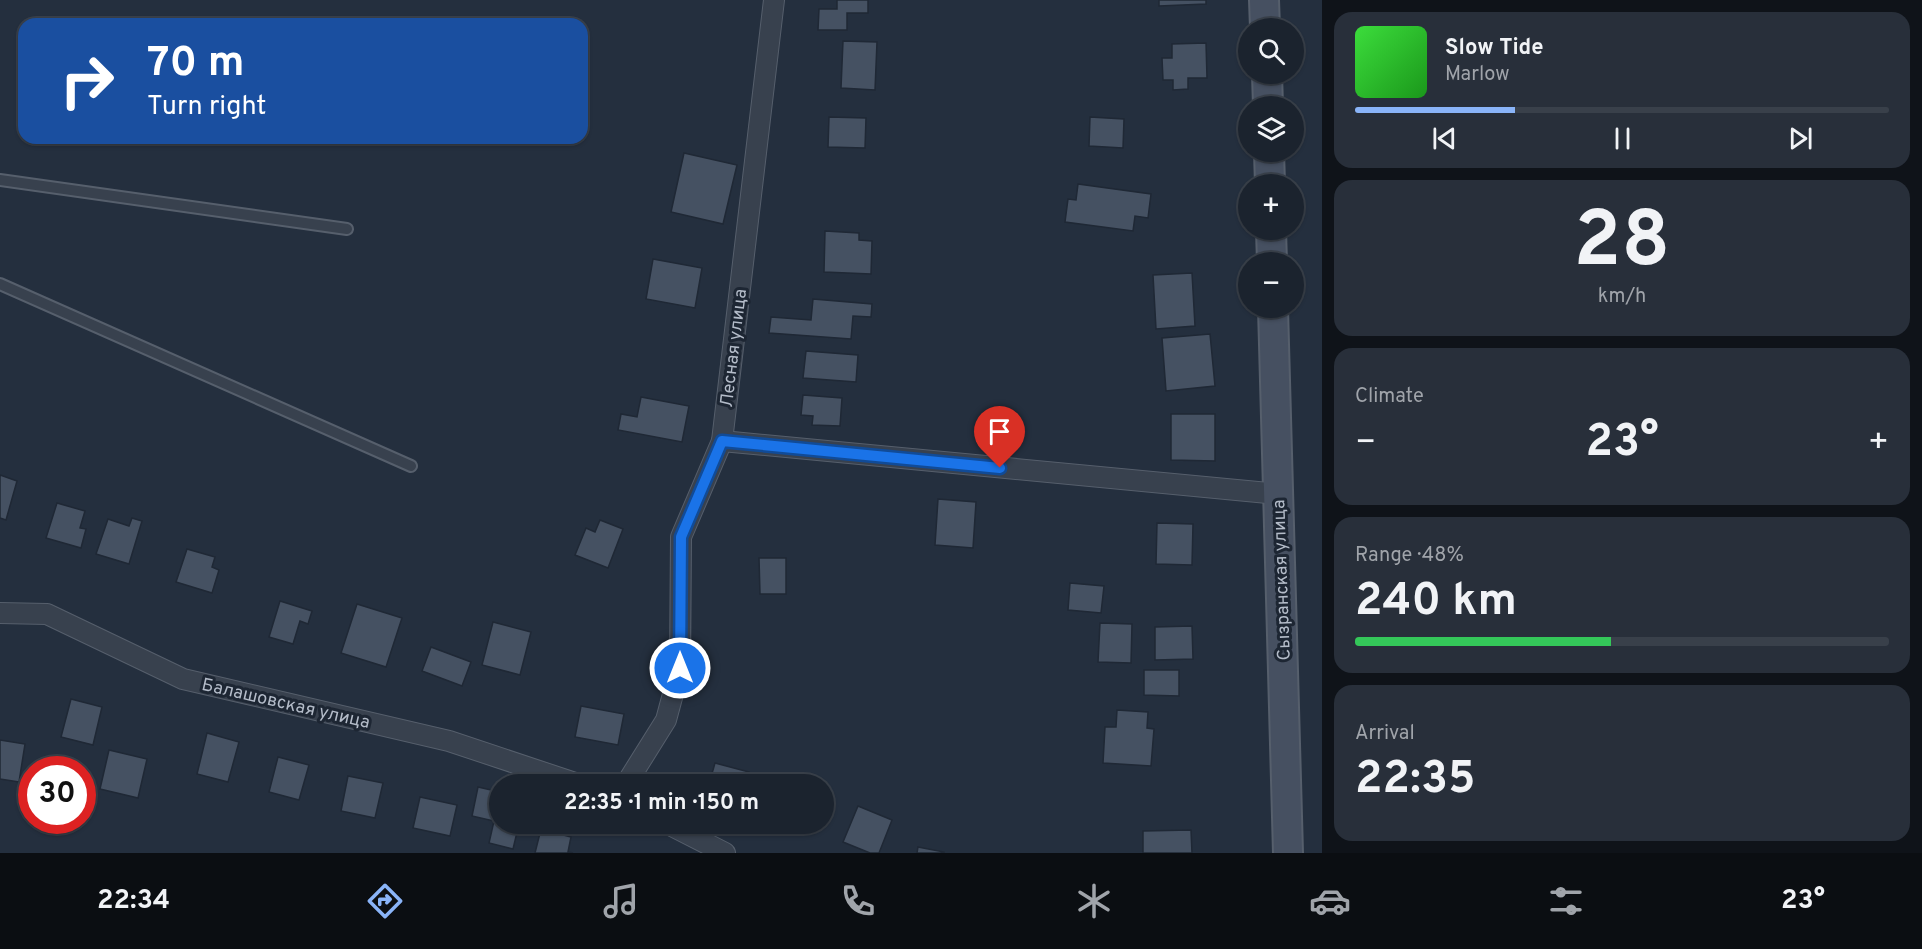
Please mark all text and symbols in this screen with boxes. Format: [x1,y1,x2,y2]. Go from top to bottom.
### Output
map controls [1238,18,1304,318]
button: search [1238,18,1304,84]
text: Slow Tide [1445,35,1544,62]
text: 70 m [147,38,245,91]
icon: right [48,42,126,120]
text: Marlow [1445,62,1509,88]
text: Turn right [147,90,266,124]
button: layers [1238,96,1304,162]
icon: previous [1428,122,1461,155]
icon: pause [1606,122,1639,155]
icon: next [1784,122,1817,155]
button: + [1238,174,1304,240]
text: 28 [1574,195,1670,294]
button: − [1238,252,1304,318]
text: km/h [1598,284,1646,310]
street label: Лесная улица [716,288,753,409]
text: Climate [1355,384,1424,410]
pin [974,406,1025,468]
icon: arrive [983,415,1016,448]
text: 23° [1585,415,1659,472]
text: − [1355,423,1376,465]
text: + [1868,423,1889,465]
street label: Сызранская улица [1268,499,1297,661]
text: Range · 48% [1355,543,1464,569]
text: 240 km [1355,574,1517,631]
position arrow [648,636,712,700]
street label: Балашовская улица [199,674,372,735]
text: Arrival [1355,721,1415,747]
text: 22:35 [1355,752,1475,809]
speed limit sign: 30 [18,756,96,834]
text: 22:35 · 1 min · 150 m [564,790,759,817]
icon: directions [364,880,406,922]
icon: music [600,880,642,922]
icon: phone [837,880,879,922]
icon: climate [1073,880,1115,922]
icon: car [1309,880,1351,922]
icon: filters [1545,880,1587,922]
text: 22:34 [97,884,170,918]
text: 23° [1781,884,1825,918]

